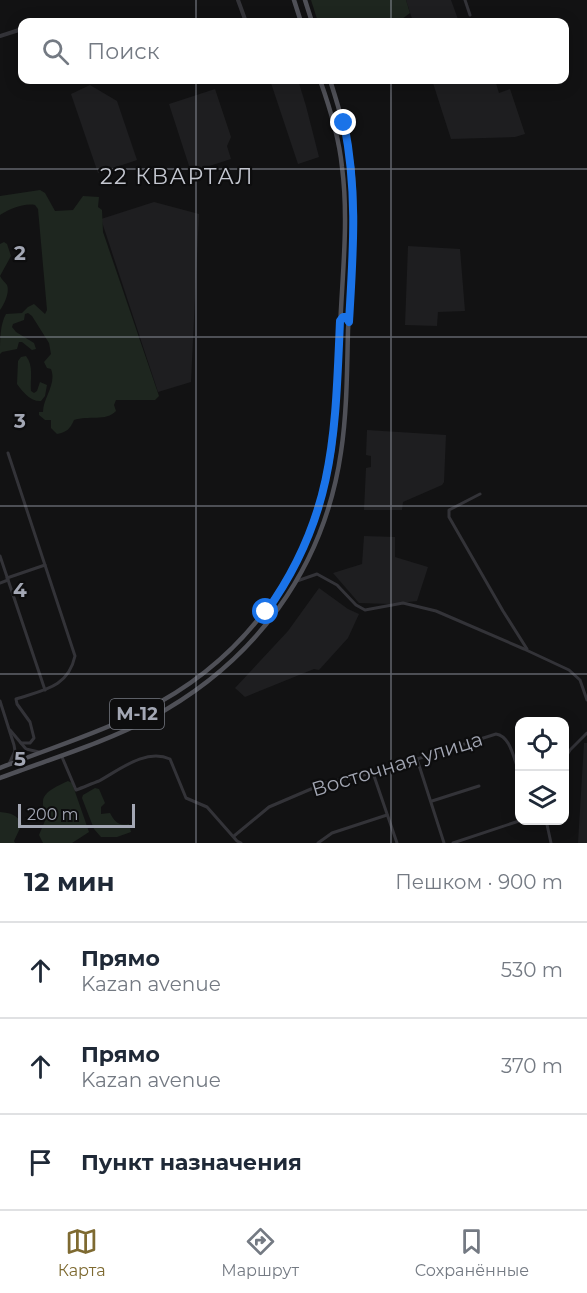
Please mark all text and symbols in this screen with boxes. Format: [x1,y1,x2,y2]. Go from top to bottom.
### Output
search box [18,18,569,84]
icon: search [39,35,72,68]
text: Поиск [87,38,159,65]
route end [330,109,356,135]
district label: 22 КВАРТАЛ [100,163,254,190]
text: 2 [14,241,26,265]
text: 3 [13,409,26,433]
text: 4 [13,578,27,602]
route start [252,598,278,624]
road number: М-12 [110,699,164,729]
map controls [515,717,569,825]
button: locate [515,717,569,771]
street label: Восточная улица [309,727,485,801]
text: 5 [14,747,26,771]
button: layers [515,771,569,825]
scale bar [18,801,135,828]
text: 200 m [27,805,78,824]
text: 12 мин [24,866,115,898]
text: Пешком · 900 m [395,870,563,894]
text: Прямо [81,945,160,972]
icon: ahead [24,954,57,987]
text: 530 m [501,958,563,982]
text: Kazan avenue [81,972,221,996]
text: Прямо [81,1041,160,1068]
icon: ahead [24,1050,57,1083]
text: 370 m [501,1054,563,1078]
text: Kazan avenue [81,1068,221,1092]
icon: arrive [24,1146,57,1179]
text: Пункт назначения [81,1149,302,1176]
tab: Карта [58,1225,106,1280]
tab: Маршрут [221,1225,299,1280]
tab: Сохранённые [415,1225,529,1280]

